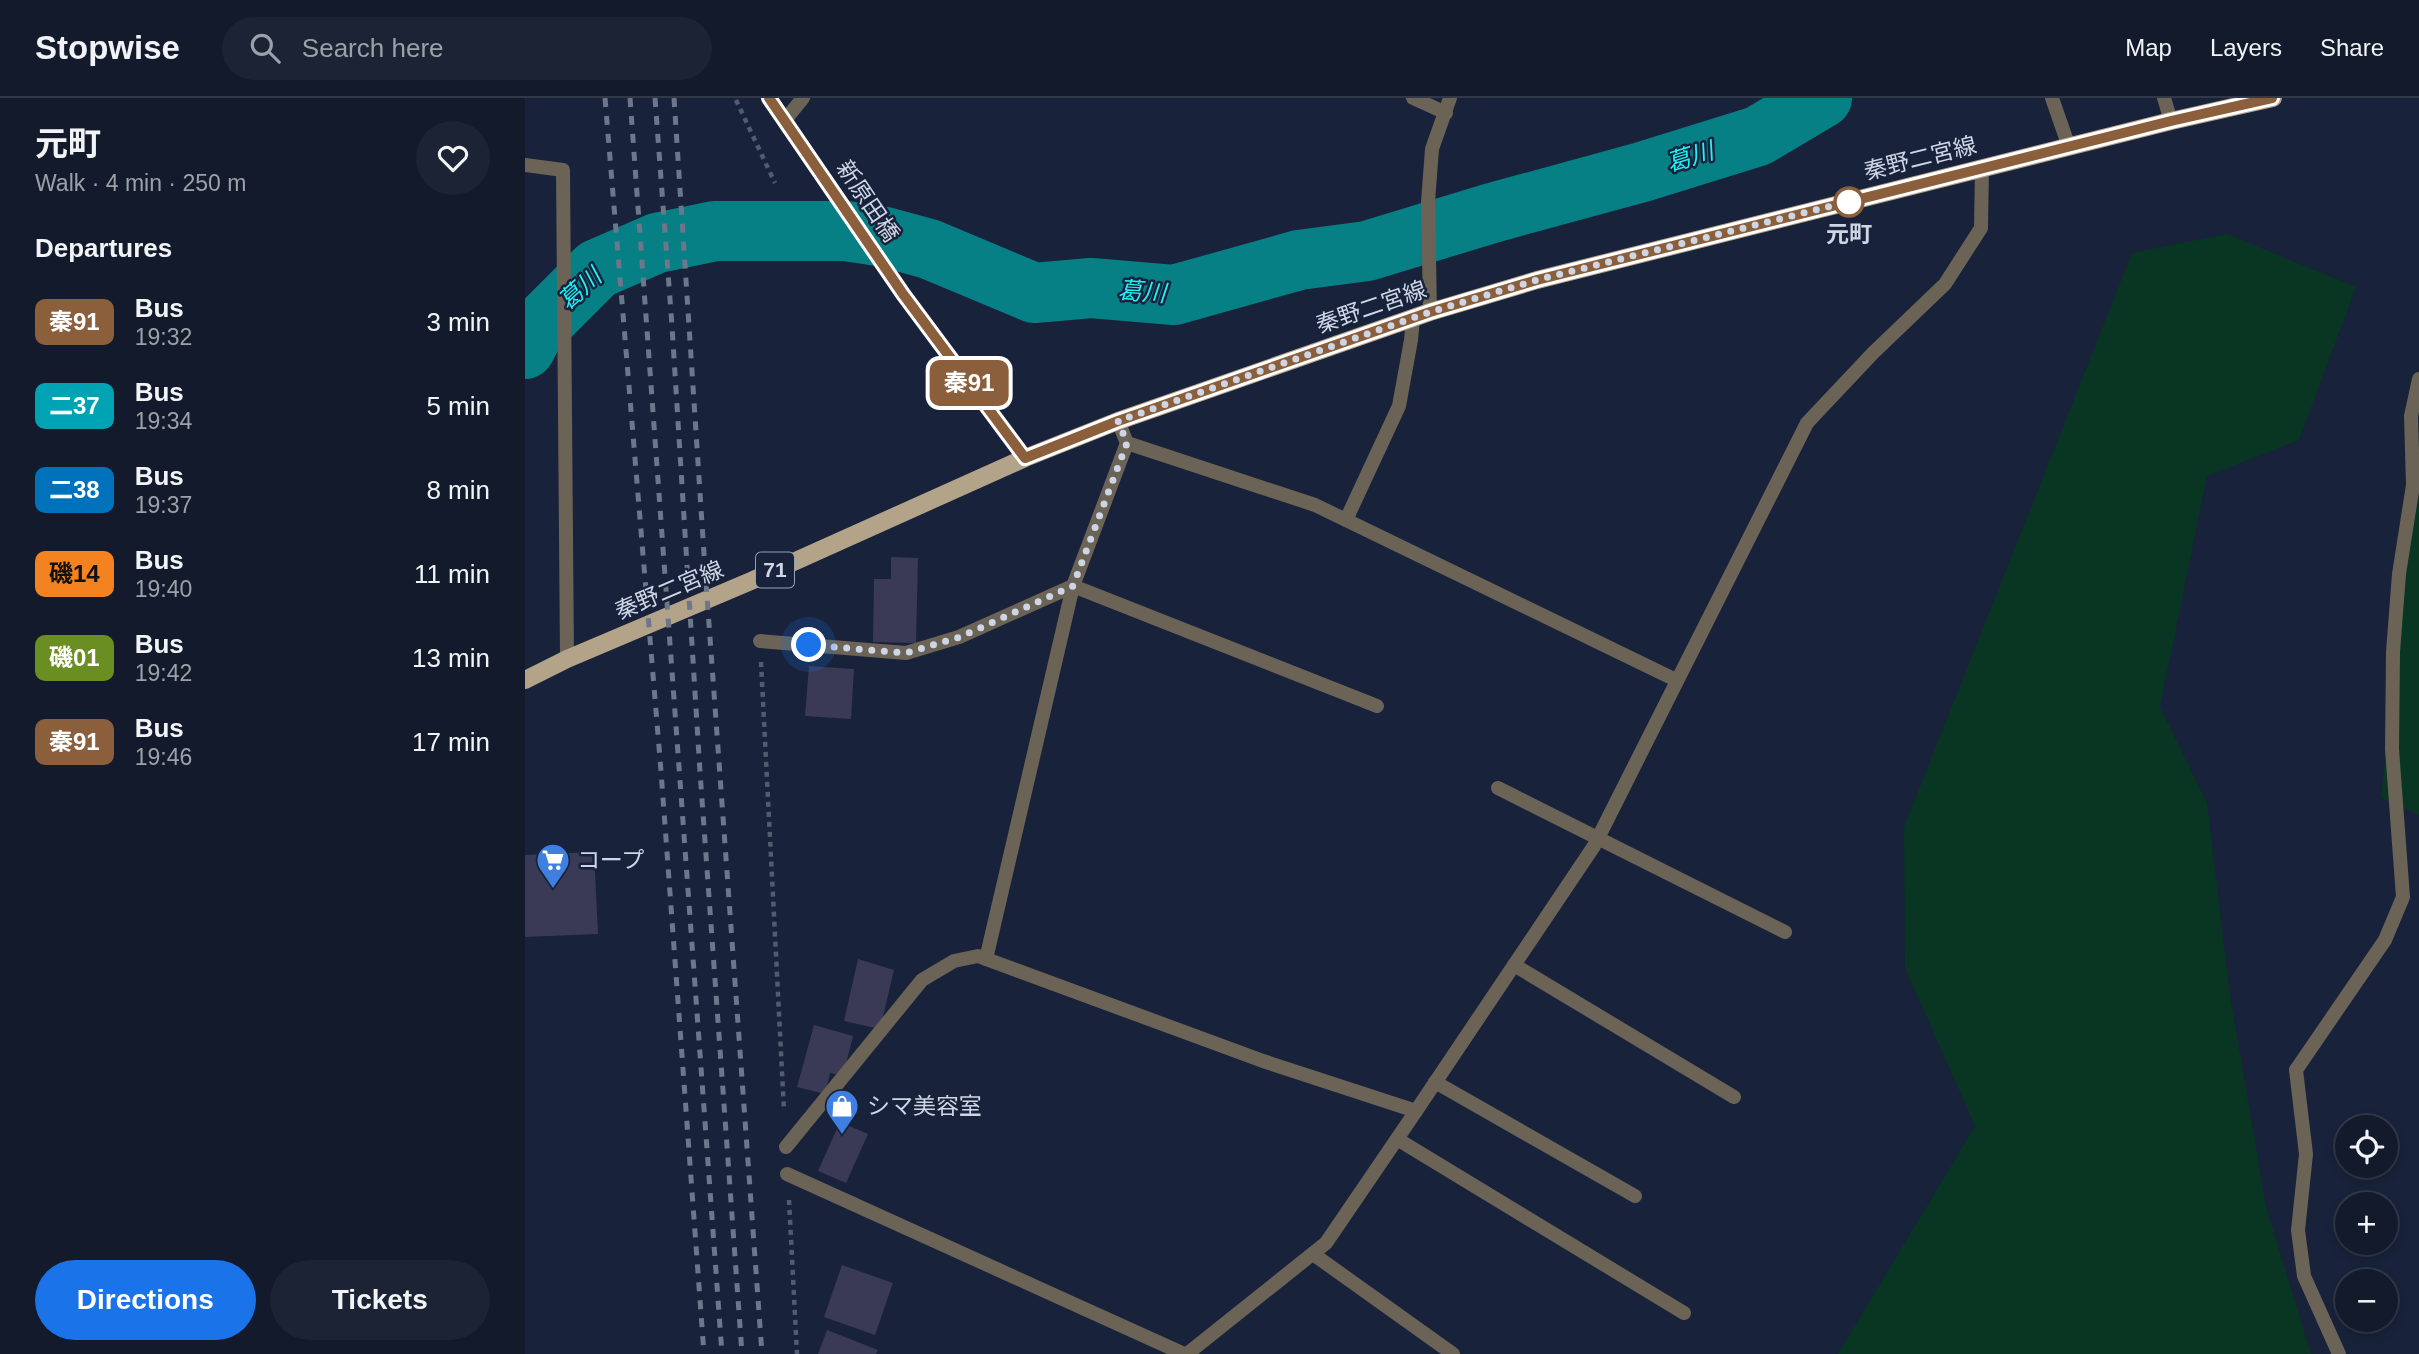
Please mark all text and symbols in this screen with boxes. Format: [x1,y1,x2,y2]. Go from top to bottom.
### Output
search box [222,17,712,80]
text: Stopwise [35,29,180,66]
icon: search [246,29,284,67]
text: Search here [302,33,444,63]
text: Map [2125,34,2172,61]
text: Layers [2210,34,2282,61]
text: Share [2320,34,2384,61]
button: heart [416,121,490,195]
text: 元町 [35,125,101,162]
street label: 秦野二宮線 [1861,131,1979,185]
water label: 葛川 [1663,136,1720,176]
street label: 新原田橋 [831,156,905,246]
text: Walk · 4 min · 250 m [35,170,246,196]
marker: 元町 [1834,187,1864,217]
place label: 元町 [1826,221,1872,247]
text: Departures [35,233,172,263]
water label: 葛川 [553,261,609,315]
water label: 葛川 [1117,276,1170,307]
street label: 秦野二宮線 [1312,276,1430,338]
text: Bus [135,293,184,323]
text: 3 min [426,307,490,337]
text: 秦91 [49,308,100,335]
text: 19:32 [135,324,192,350]
line badge: 秦91 [929,360,1009,406]
text: 秦91 [944,369,994,396]
text: Bus [135,377,184,407]
text: 5 min [426,391,490,421]
text: 二37 [49,392,100,419]
text: 19:34 [135,408,192,434]
text: Bus [135,461,184,491]
text: 8 min [426,475,490,505]
text: 二38 [49,476,100,503]
text: 19:37 [135,492,192,518]
text: Bus [135,545,184,575]
road number: 71 [756,552,794,588]
street label: 秦野二宮線 [611,556,727,624]
text: 11 min [414,559,490,589]
text: 磯14 [49,560,100,587]
text: 19:40 [135,576,192,602]
your location [791,627,826,662]
text: Bus [135,629,184,659]
text: 13 min [412,643,490,673]
text: 磯01 [49,644,100,671]
text: 19:42 [135,660,192,686]
text: Bus [135,713,184,743]
text: 17 min [412,727,490,757]
text: 秦91 [49,728,100,755]
text: 19:46 [135,744,192,770]
supermarket icon: コープ [534,841,572,890]
place label: コープ [577,847,645,873]
shop icon: シマ美容室 [823,1087,861,1136]
place label: シマ美容室 [867,1093,982,1119]
map controls [2335,1115,2398,1332]
button: locate [2335,1115,2398,1178]
button: + [2335,1192,2398,1255]
button: Directions [35,1260,256,1340]
button: Tickets [270,1260,490,1340]
button: − [2335,1269,2398,1332]

